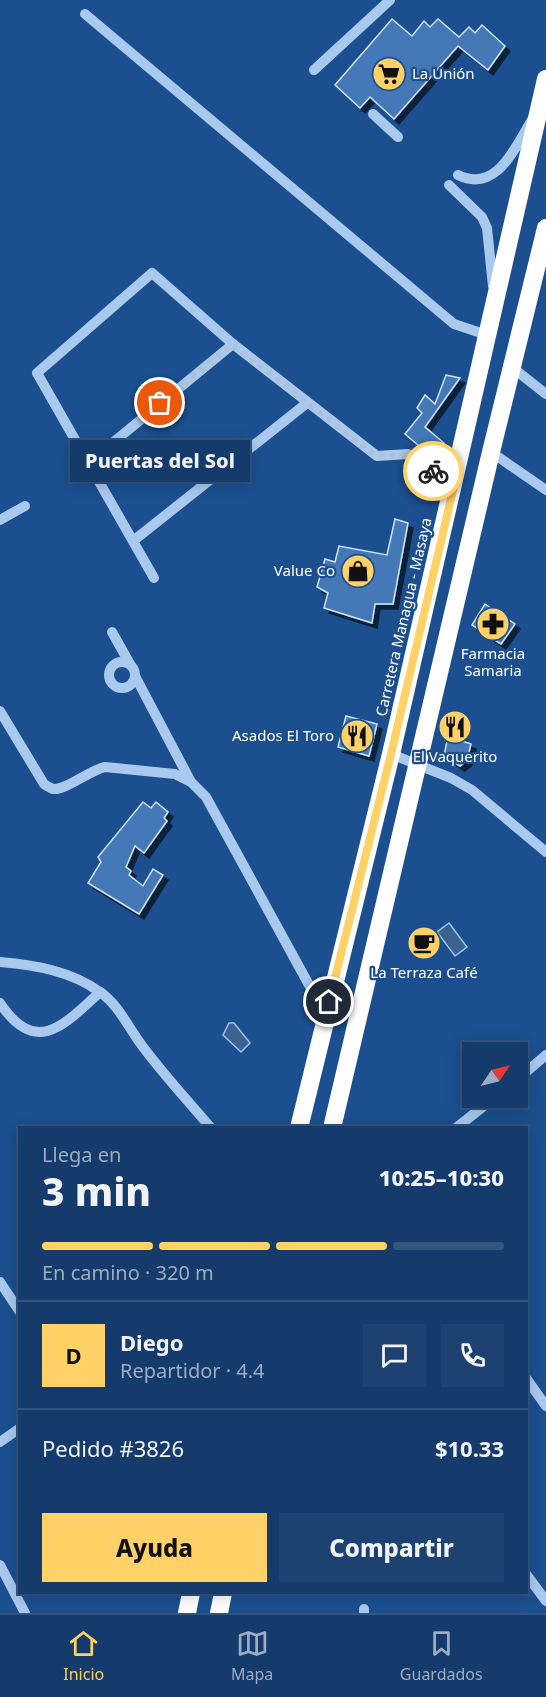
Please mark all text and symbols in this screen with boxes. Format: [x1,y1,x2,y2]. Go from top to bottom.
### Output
supermarket icon: La Unión [371,56,407,92]
place label: La Unión [412,63,475,83]
pin [134,377,185,428]
icon: bag [143,386,176,419]
callout: Puertas del Sol [70,439,250,481]
courier [403,441,463,501]
text: Puertas del Sol [85,447,235,474]
icon: bike [417,455,450,488]
street label: Carretera Managua - Masaya [370,515,436,718]
shop icon: Value Co [340,553,376,589]
place label: Value Co [274,560,335,580]
pharmacy icon: Farmacia Samaria [475,606,511,642]
place label: Farmacia Samaria [461,643,525,680]
restaurant icon: El Vaquerito [437,709,473,745]
restaurant icon: Asados El Toro [339,718,375,754]
place label: Asados El Toro [232,725,334,745]
place label: El Vaquerito [413,746,497,766]
cafe icon: La Terraza Café [406,925,442,961]
place label: La Terraza Café [370,962,478,982]
pin [303,976,354,1027]
icon: home [312,985,345,1018]
north arrow [462,1042,528,1108]
map controls [462,1042,528,1108]
text: Llega en [42,1141,121,1168]
text: 10:25–10:30 [379,1162,504,1192]
text: 3 min [42,1164,151,1217]
text: En camino · 320 m [42,1259,214,1286]
button: chat [363,1324,426,1387]
button: phone [441,1324,504,1387]
text: Diego [120,1327,183,1357]
text: D [65,1340,82,1370]
text: Repartidor · 4.4 [120,1357,265,1384]
text: Pedido #3826 [42,1433,184,1463]
text: $10.33 [435,1433,504,1463]
button: Ayuda [42,1513,267,1582]
button: Compartir [279,1513,504,1582]
tab: Inicio [63,1627,104,1685]
tab: Mapa [231,1627,273,1685]
tab: Guardados [400,1627,483,1685]

